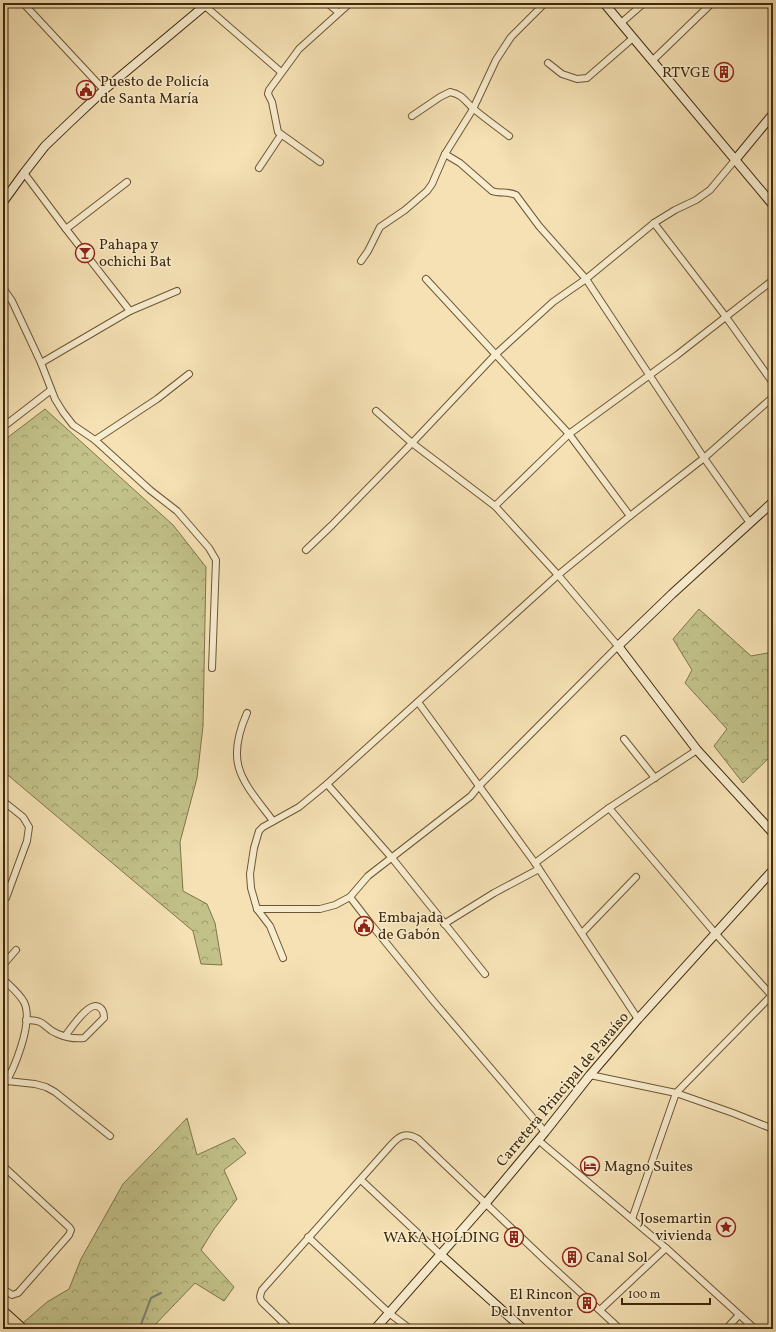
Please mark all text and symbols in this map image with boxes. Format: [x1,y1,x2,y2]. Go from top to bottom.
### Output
building icon: RTVGE [713,61,735,83]
place label: RTVGE [662,63,710,84]
place label: Puesto de Policía de Santa María [100,72,209,110]
public building icon: Puesto de Policía de Santa María [75,79,97,101]
place label: Pahapa y ochichi Bat [99,235,171,273]
bar icon: Pahapa y ochichi Bat [74,242,96,264]
place label: Embajada de Gabón [378,908,444,946]
public building icon: Embajada de Gabón [353,915,375,937]
street label: Carretera Principal de Paraíso [492,1008,634,1172]
hotel icon: Magno Suites [579,1155,601,1177]
place label: Magno Suites [604,1157,693,1178]
place label: Josemartin vivienda [640,1209,712,1247]
place icon: Josemartin vivienda [715,1216,737,1238]
building icon: WAKA HOLDING [503,1226,525,1248]
place label: WAKA HOLDING [383,1228,500,1249]
building icon: Canal Sol [561,1246,583,1268]
place label: Canal Sol [586,1248,648,1269]
scale bar [622,1280,710,1306]
place label: El Rincon Del Inventor [491,1285,573,1323]
text: 100 m [628,1287,661,1303]
building icon: El Rincon Del Inventor [576,1292,598,1314]

